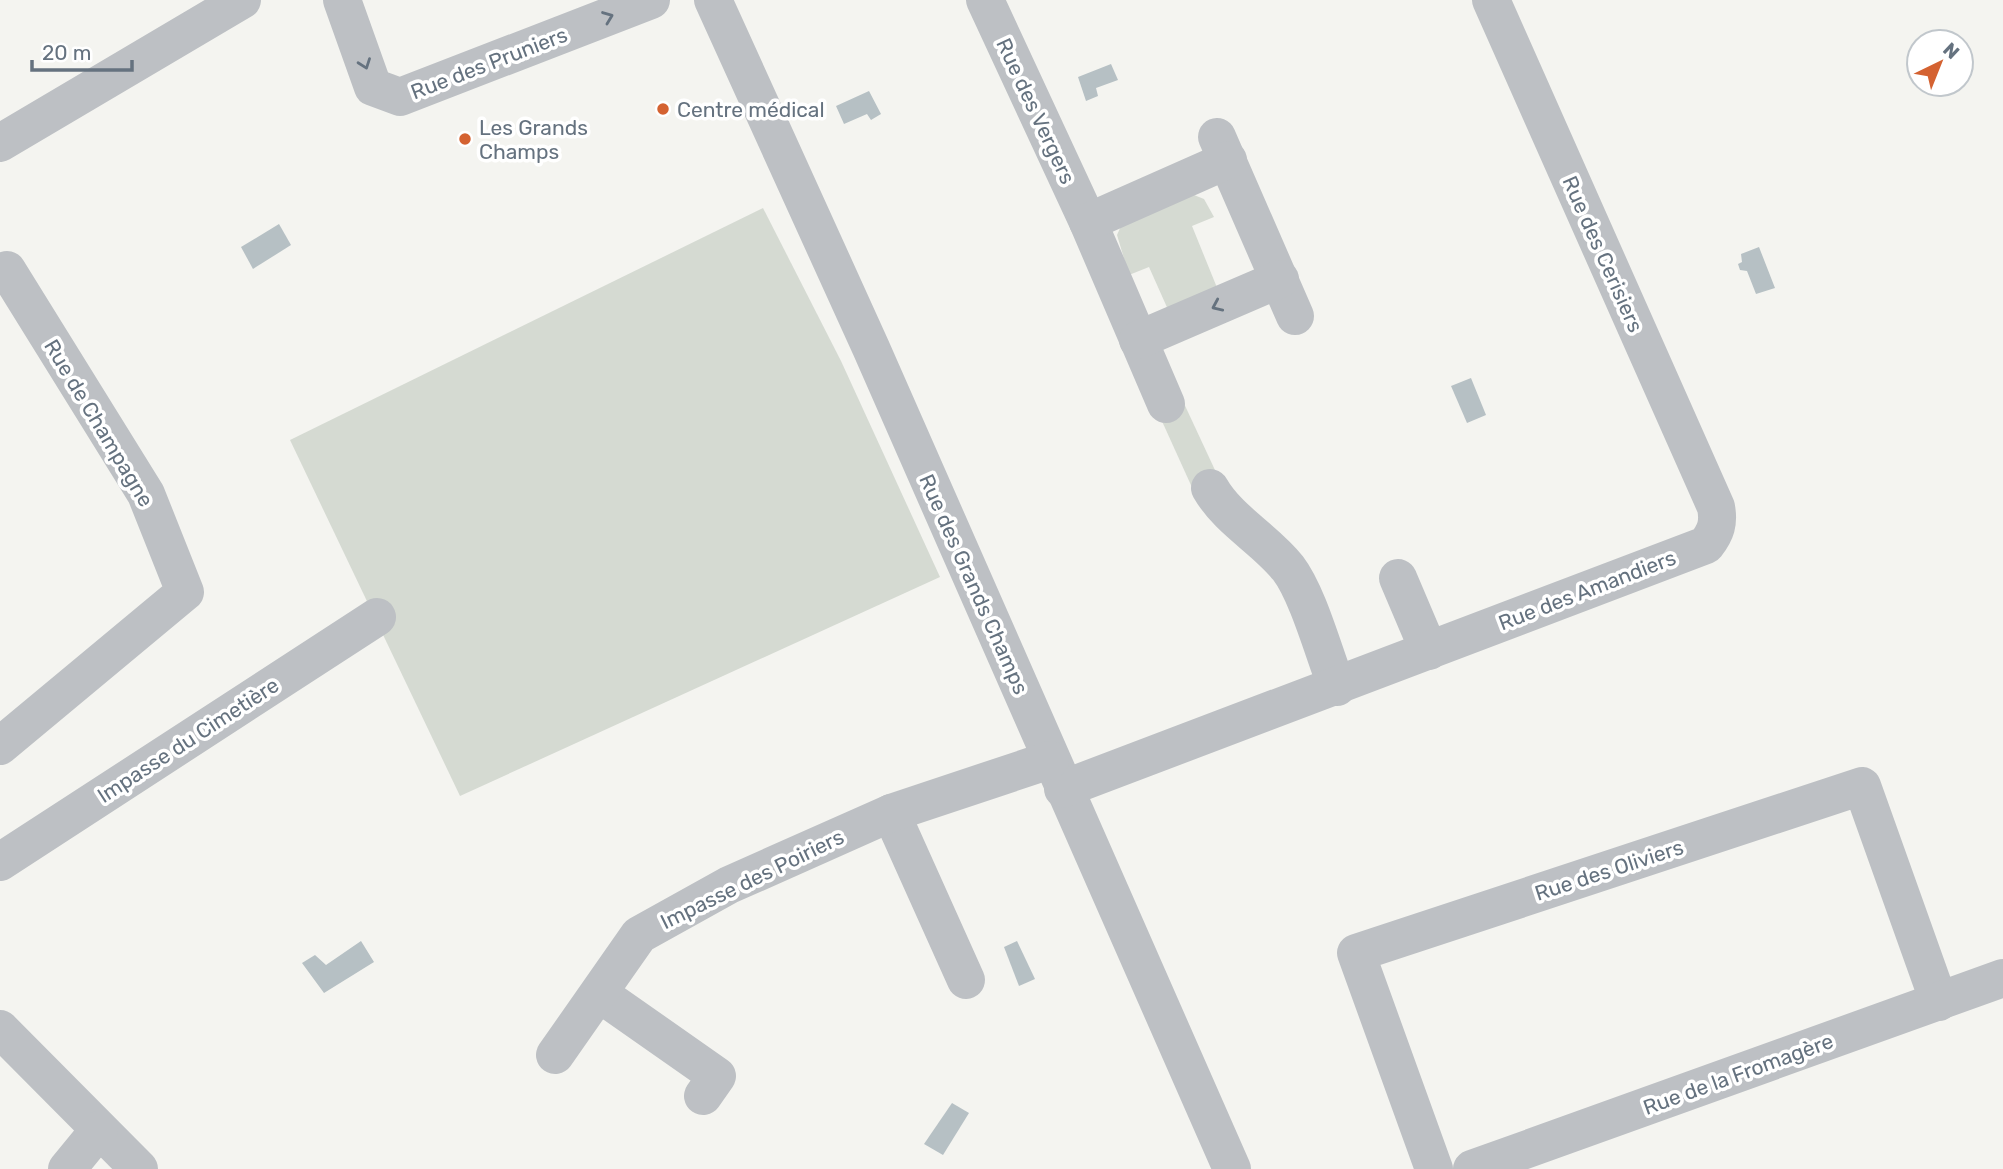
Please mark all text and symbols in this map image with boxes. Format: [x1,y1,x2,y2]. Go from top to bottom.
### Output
one-way arrow [602,11,614,25]
street label: Rue des Pruniers [407,22,571,104]
scale bar [32,28,131,72]
north arrow [1905,28,1975,98]
street label: Rue des Vergers [991,34,1081,188]
text: N [1938,38,1964,64]
text: 20 m [42,40,91,65]
one-way arrow [357,58,371,70]
place label: Centre médical [677,97,825,122]
marker: Centre médical [655,101,671,117]
place label: Les Grands Champs [479,115,588,164]
marker: Les Grands Champs [457,131,473,147]
street label: Rue des Cerisiers [1557,172,1649,336]
one-way arrow [1212,298,1224,312]
street label: Rue de Champagne [39,335,159,511]
street label: Rue des Grands Champs [914,470,1034,698]
street label: Rue des Amandiers [1495,545,1679,635]
street label: Impasse du Cimetière [93,672,283,808]
street label: Impasse des Poiriers [656,824,848,934]
street label: Rue des Oliviers [1531,834,1687,906]
street label: Rue de la Fromagère [1640,1028,1836,1120]

